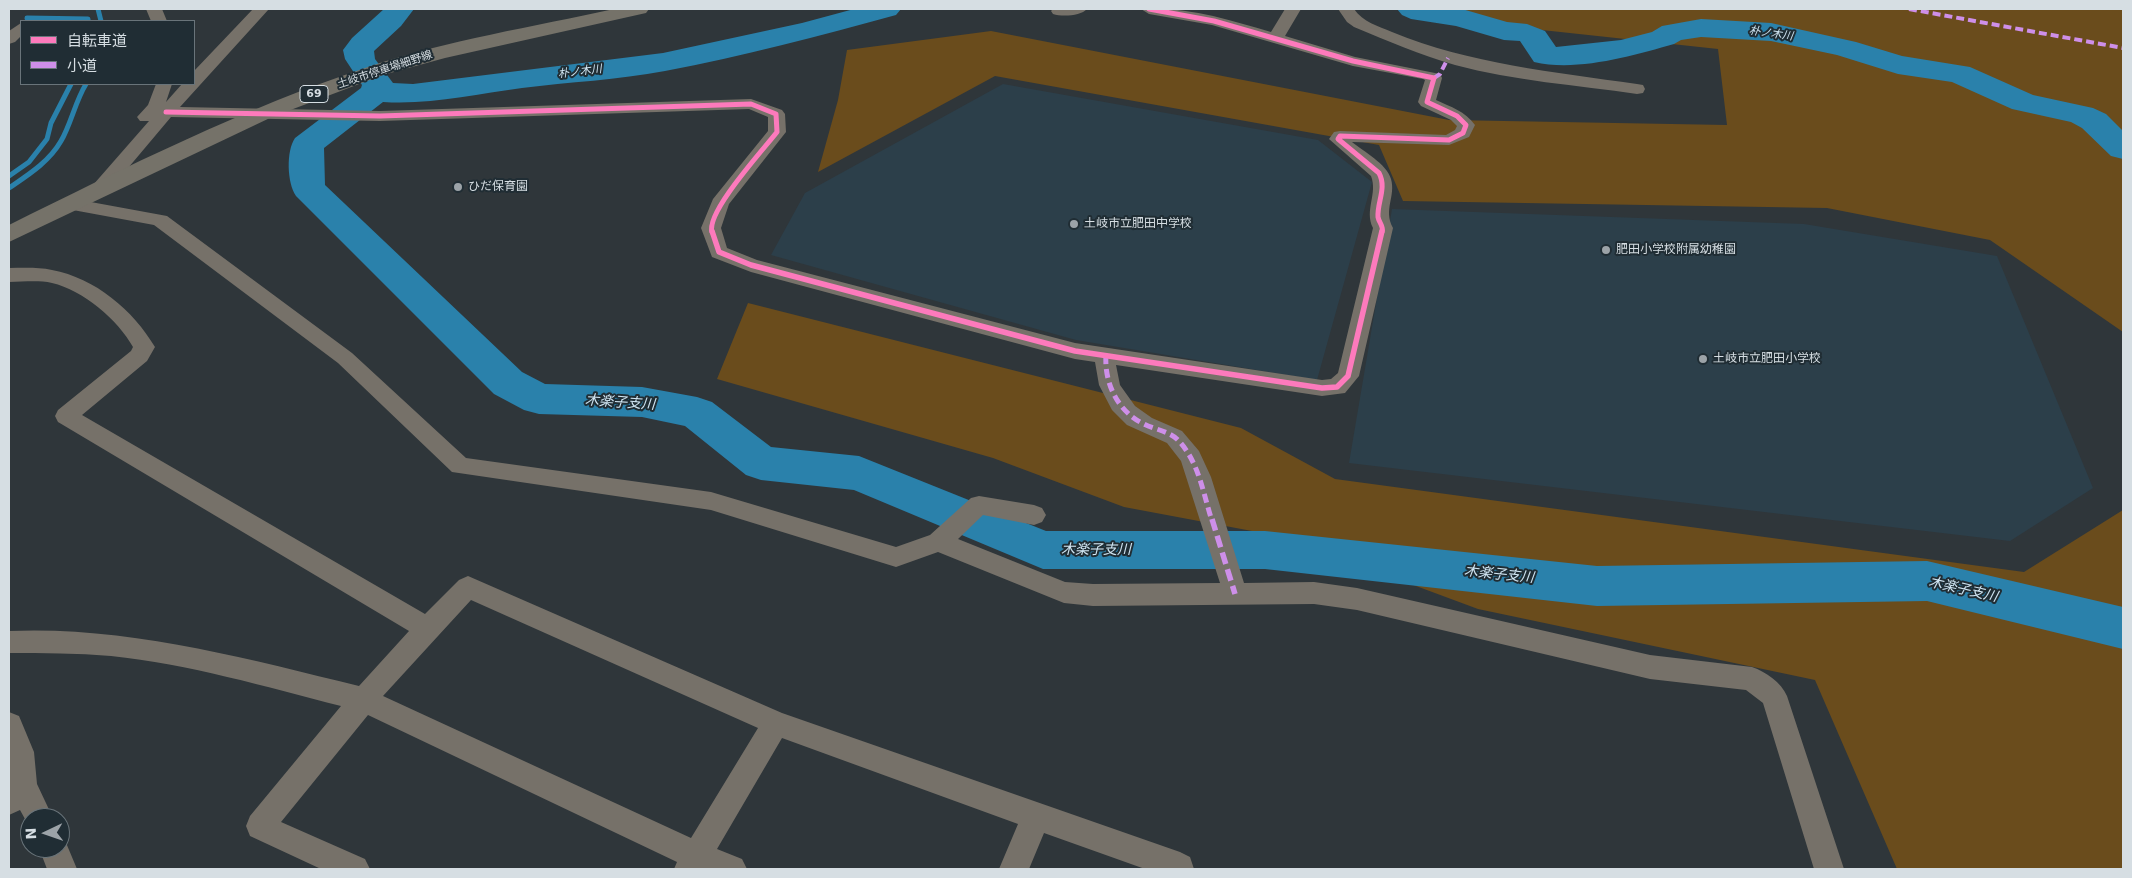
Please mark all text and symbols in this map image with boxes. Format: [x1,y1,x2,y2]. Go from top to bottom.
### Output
legend [20,20,195,85]
water label: 朴ノ木川 [1748,24,1794,44]
text: 自転車道 [67,32,127,50]
street label: 土岐市停車場細野線 [336,48,434,92]
text: 小道 [67,57,97,75]
water label: 朴ノ木川 [557,63,603,81]
road number: 69 [300,86,328,102]
place label: ひだ保育園 [468,180,528,194]
marker: ひだ保育園 [452,181,464,193]
place label: 土岐市立肥田中学校 [1084,217,1192,231]
marker: 土岐市立肥田中学校 [1068,218,1080,230]
place label: 肥田小学校附属幼稚園 [1616,243,1736,257]
marker: 肥田小学校附属幼稚園 [1600,244,1612,256]
place label: 土岐市立肥田小学校 [1713,352,1821,366]
marker: 土岐市立肥田小学校 [1697,353,1709,365]
water label: 木楽子支川 [584,392,656,414]
water label: 木楽子支川 [1061,542,1131,558]
water label: 木楽子支川 [1463,563,1535,587]
water label: 木楽子支川 [1927,574,1999,606]
north arrow [20,808,70,858]
text: N [23,827,39,840]

